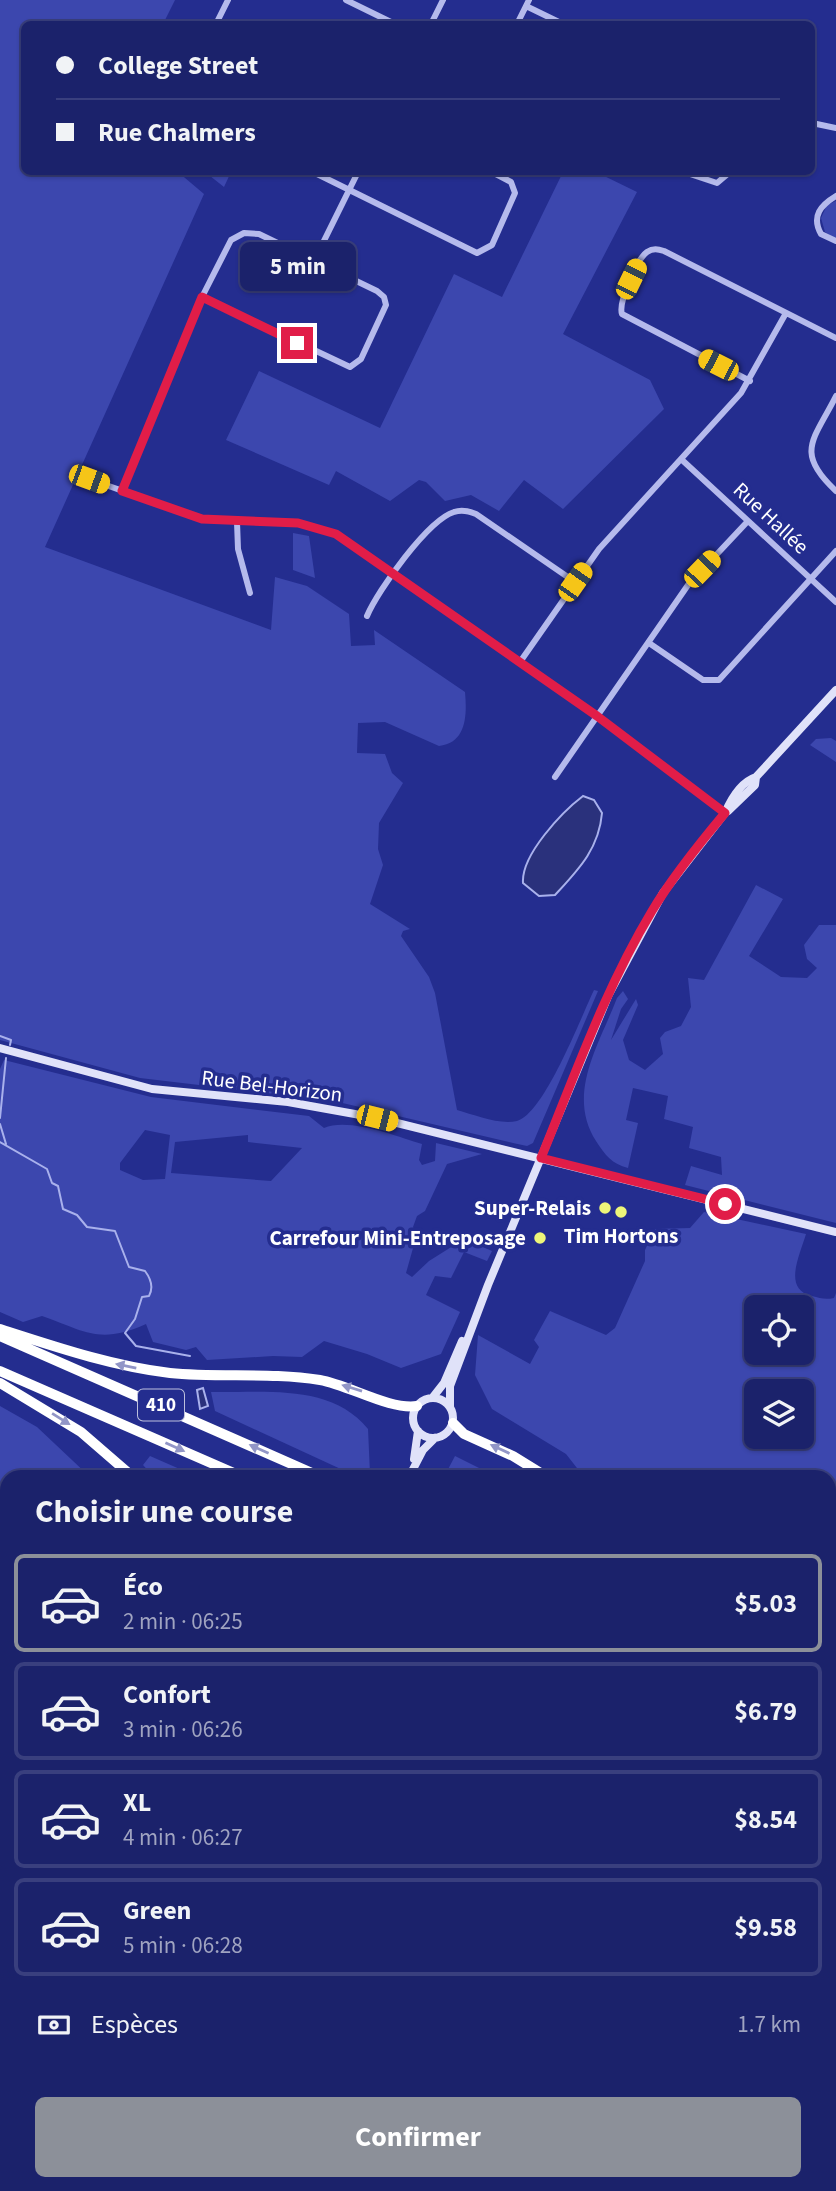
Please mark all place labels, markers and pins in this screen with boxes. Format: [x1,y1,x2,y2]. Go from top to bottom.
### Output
place label: Super-Relais [474,1193,591,1223]
marker: Super-Relais [597,1200,613,1216]
marker: Tim Hortons [613,1204,629,1220]
place label: Tim Hortons [564,1221,678,1251]
place label: Carrefour Mini-Entreposage [270,1223,526,1253]
marker: Carrefour Mini-Entreposage [532,1230,548,1246]

